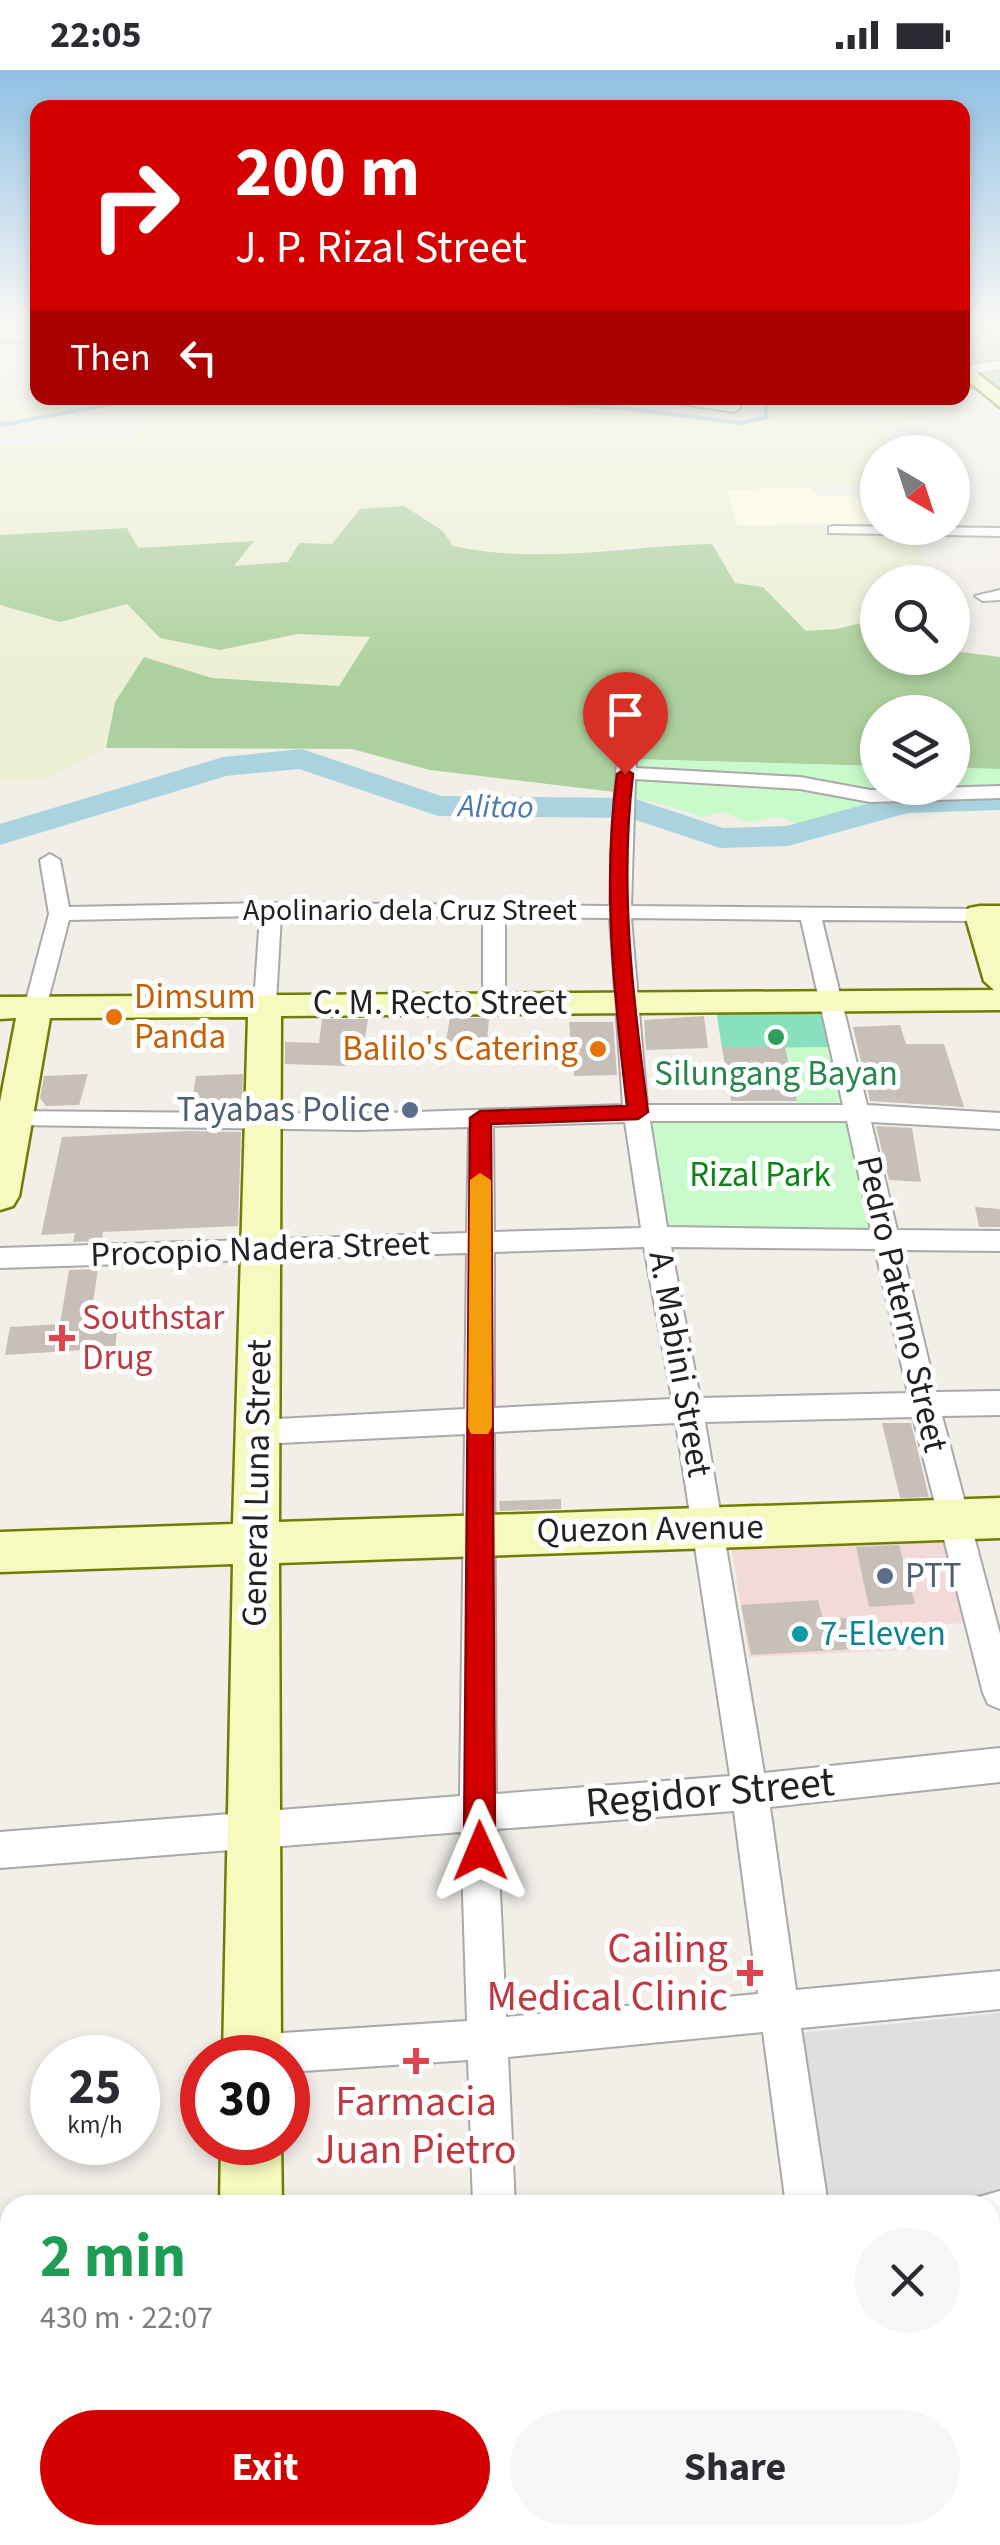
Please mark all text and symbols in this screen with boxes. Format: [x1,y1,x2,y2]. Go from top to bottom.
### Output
text: 22:05 [50,8,142,62]
text: 200 m [235,123,420,223]
icon: right [70,140,200,270]
text: J. P. Rizal Street [235,216,527,280]
icon: left [171,330,226,385]
text: Then [70,331,151,385]
north arrow [860,435,970,545]
map controls [860,435,970,805]
button: search [860,565,970,675]
pin [583,672,668,775]
icon: arrive [598,687,653,742]
button: layers [860,695,970,805]
water label: Alitao [456,783,534,831]
street label: Apolinario dela Cruz Street [243,889,577,932]
place label: Dimsum Panda [134,972,256,1062]
street label: C. M. Recto Street [313,978,567,1028]
marker: Dimsum Panda [103,1006,125,1028]
place label: Balilo's Catering [342,1024,578,1074]
marker: Silungang Bayan [765,1026,787,1048]
marker: Balilo's Catering [587,1038,609,1060]
place label: Silungang Bayan [654,1049,898,1099]
place label: Tayabas Police [177,1085,390,1135]
marker: Tayabas Police [399,1099,421,1121]
park label: Rizal Park [689,1150,831,1200]
street label: Pedro Paterno Street [844,1151,960,1457]
street label: Procopio Nadera Street [89,1218,431,1280]
street label: A. Mabini Street [636,1247,724,1481]
place label: Southstar Drug [82,1293,225,1383]
marker: Southstar Drug [51,1327,73,1349]
street label: General Luna Street [229,1339,285,1627]
street label: Quezon Avenue [536,1502,764,1556]
place label: PTT [905,1551,962,1601]
marker: PTT [874,1565,896,1587]
place label: 7-Eleven [820,1609,946,1659]
marker: 7-Eleven [789,1623,811,1645]
street label: Regidor Street [583,1752,837,1834]
position arrow [428,1799,532,1903]
place label: Cailing Medical Clinic [486,1919,728,2027]
marker: Cailing Medical Clinic [737,1960,763,1986]
speed limit sign: 30 [180,2035,310,2165]
marker: Farmacia Juan Pietro [405,2050,427,2072]
text: 25 [69,2052,121,2123]
place label: Farmacia Juan Pietro [315,2072,517,2180]
text: km/h [67,2107,123,2143]
text: 2 min [40,2215,186,2300]
button: close [855,2228,960,2333]
text: 430 m · 22:07 [40,2295,213,2341]
button: Exit [40,2410,490,2525]
button: Share [510,2410,960,2525]

